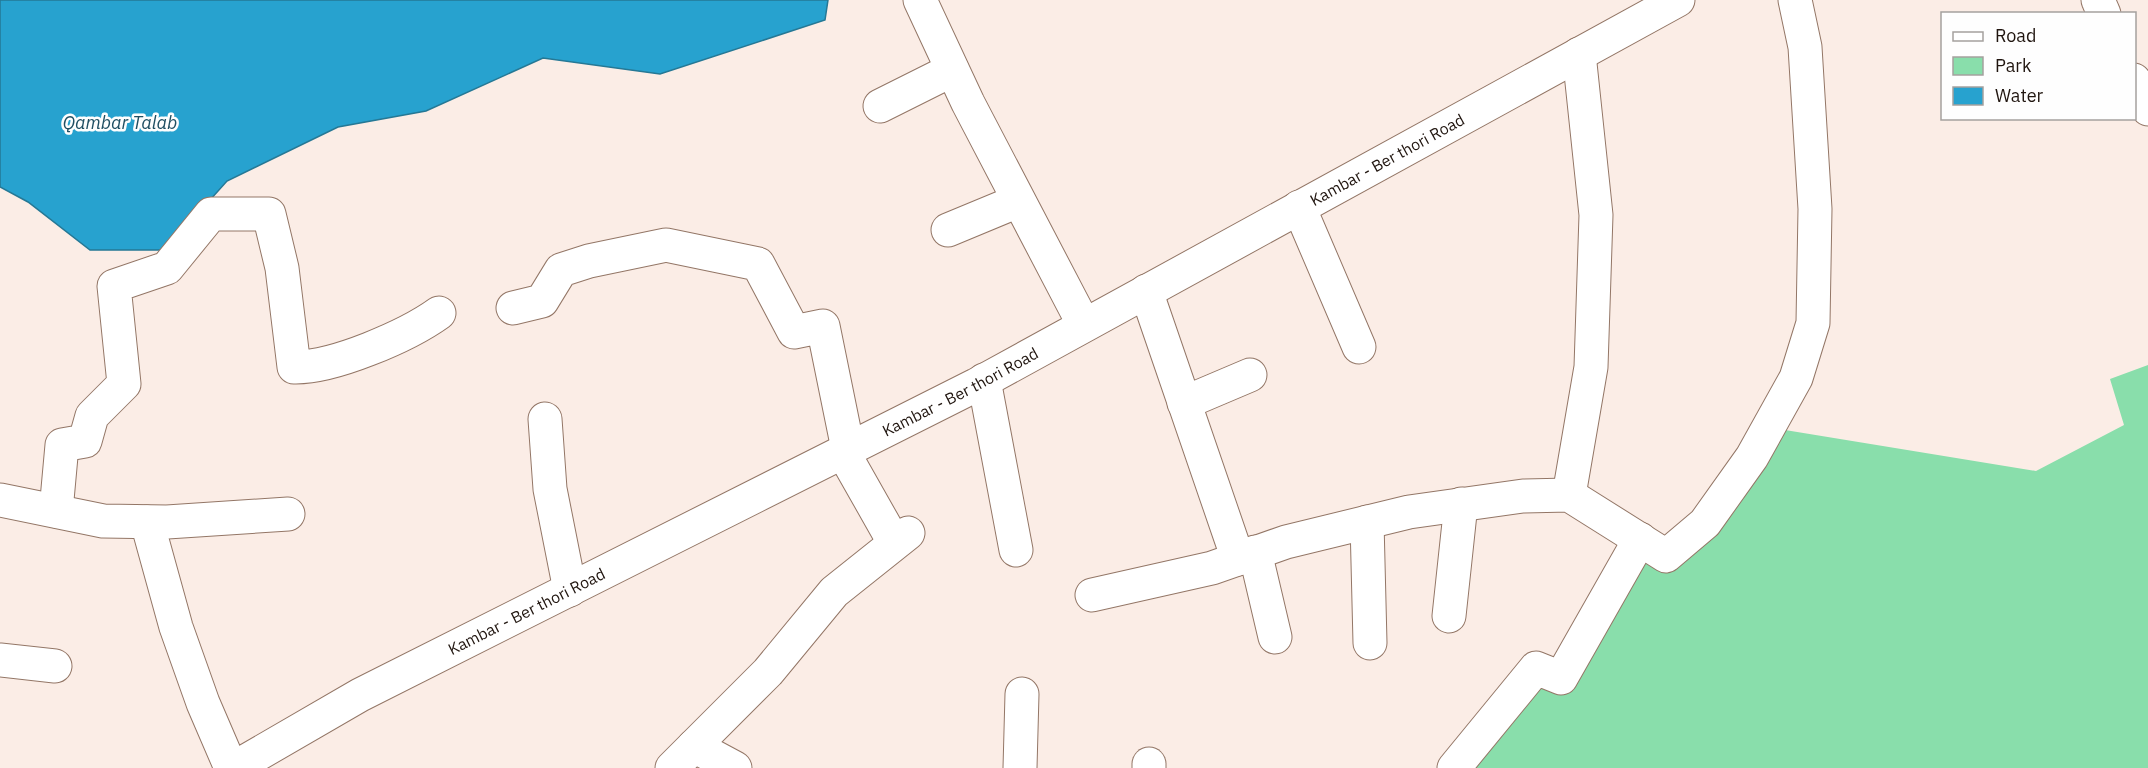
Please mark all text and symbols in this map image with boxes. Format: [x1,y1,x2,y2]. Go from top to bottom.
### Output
legend [1941,12,2136,120]
text: Road [1995,24,2036,47]
text: Park [1995,54,2032,77]
text: Water [1995,84,2044,107]
street label: Kambar - Ber thori Road [1306,109,1468,210]
water label: Qambar Talab [63,111,177,134]
street label: Kambar - Ber thori Road [879,343,1042,441]
street label: Kambar - Ber thori Road [445,563,608,659]

